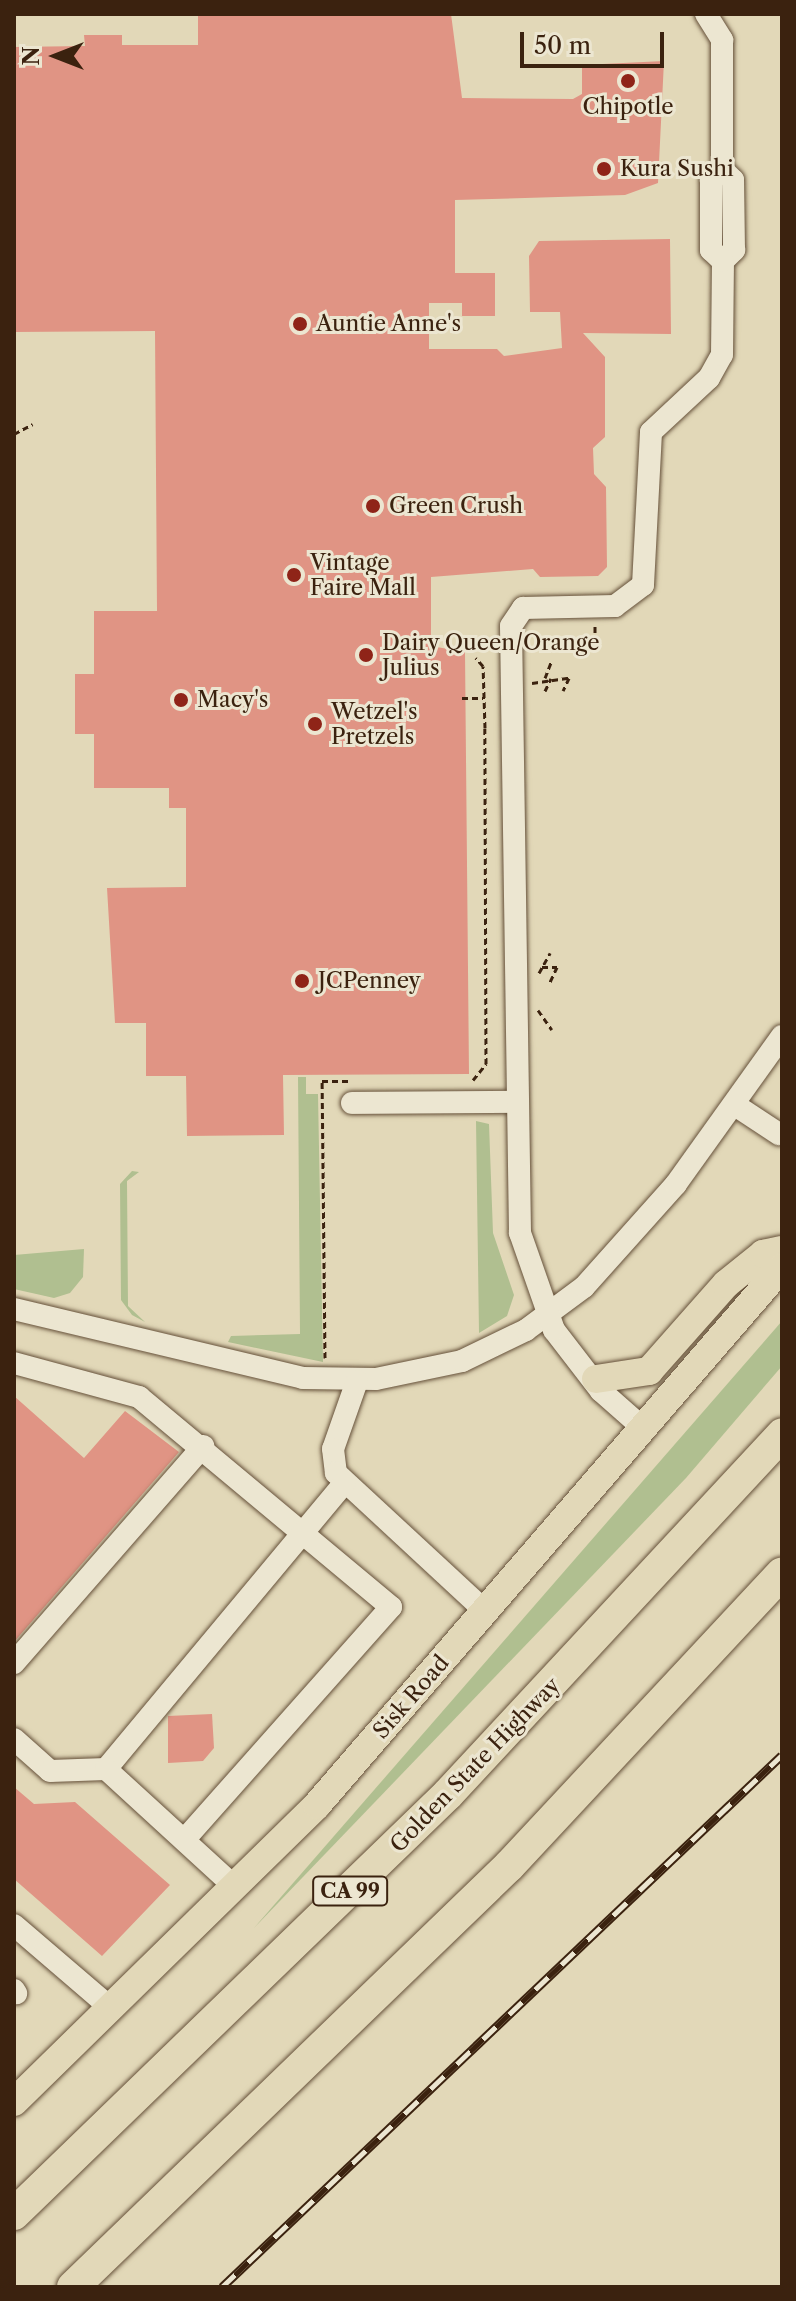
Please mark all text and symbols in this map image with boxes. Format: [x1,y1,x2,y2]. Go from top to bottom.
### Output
north arrow [16,16,96,96]
scale bar [524,16,668,66]
text: 50 m [534,31,591,60]
text: N [18,46,45,66]
marker: Chipotle [619,72,637,90]
place label: Chipotle [582,94,674,120]
place label: Kura Sushi [620,156,734,182]
marker: Kura Sushi [595,160,613,178]
place label: Auntie Anne's [316,311,462,337]
marker: Auntie Anne's [291,315,309,333]
place label: Green Crush [389,493,523,519]
marker: Green Crush [364,497,382,515]
place label: Vintage Faire Mall [310,549,416,600]
marker: Vintage Faire Mall [285,566,303,584]
place label: Dairy Queen/Orange Julius [382,629,600,680]
marker: Dairy Queen/Orange Julius [357,646,375,664]
place label: Macy's [197,687,268,713]
marker: Macy's [172,691,190,709]
place label: Wetzel's Pretzels [331,698,418,750]
marker: Wetzel's Pretzels [306,715,324,733]
place label: JCPenney [318,968,421,994]
marker: JCPenney [293,972,311,990]
street label: Sisk Road [367,1650,455,1744]
street label: Golden State Highway [385,1672,565,1858]
road number: CA 99 [310,1875,390,1907]

